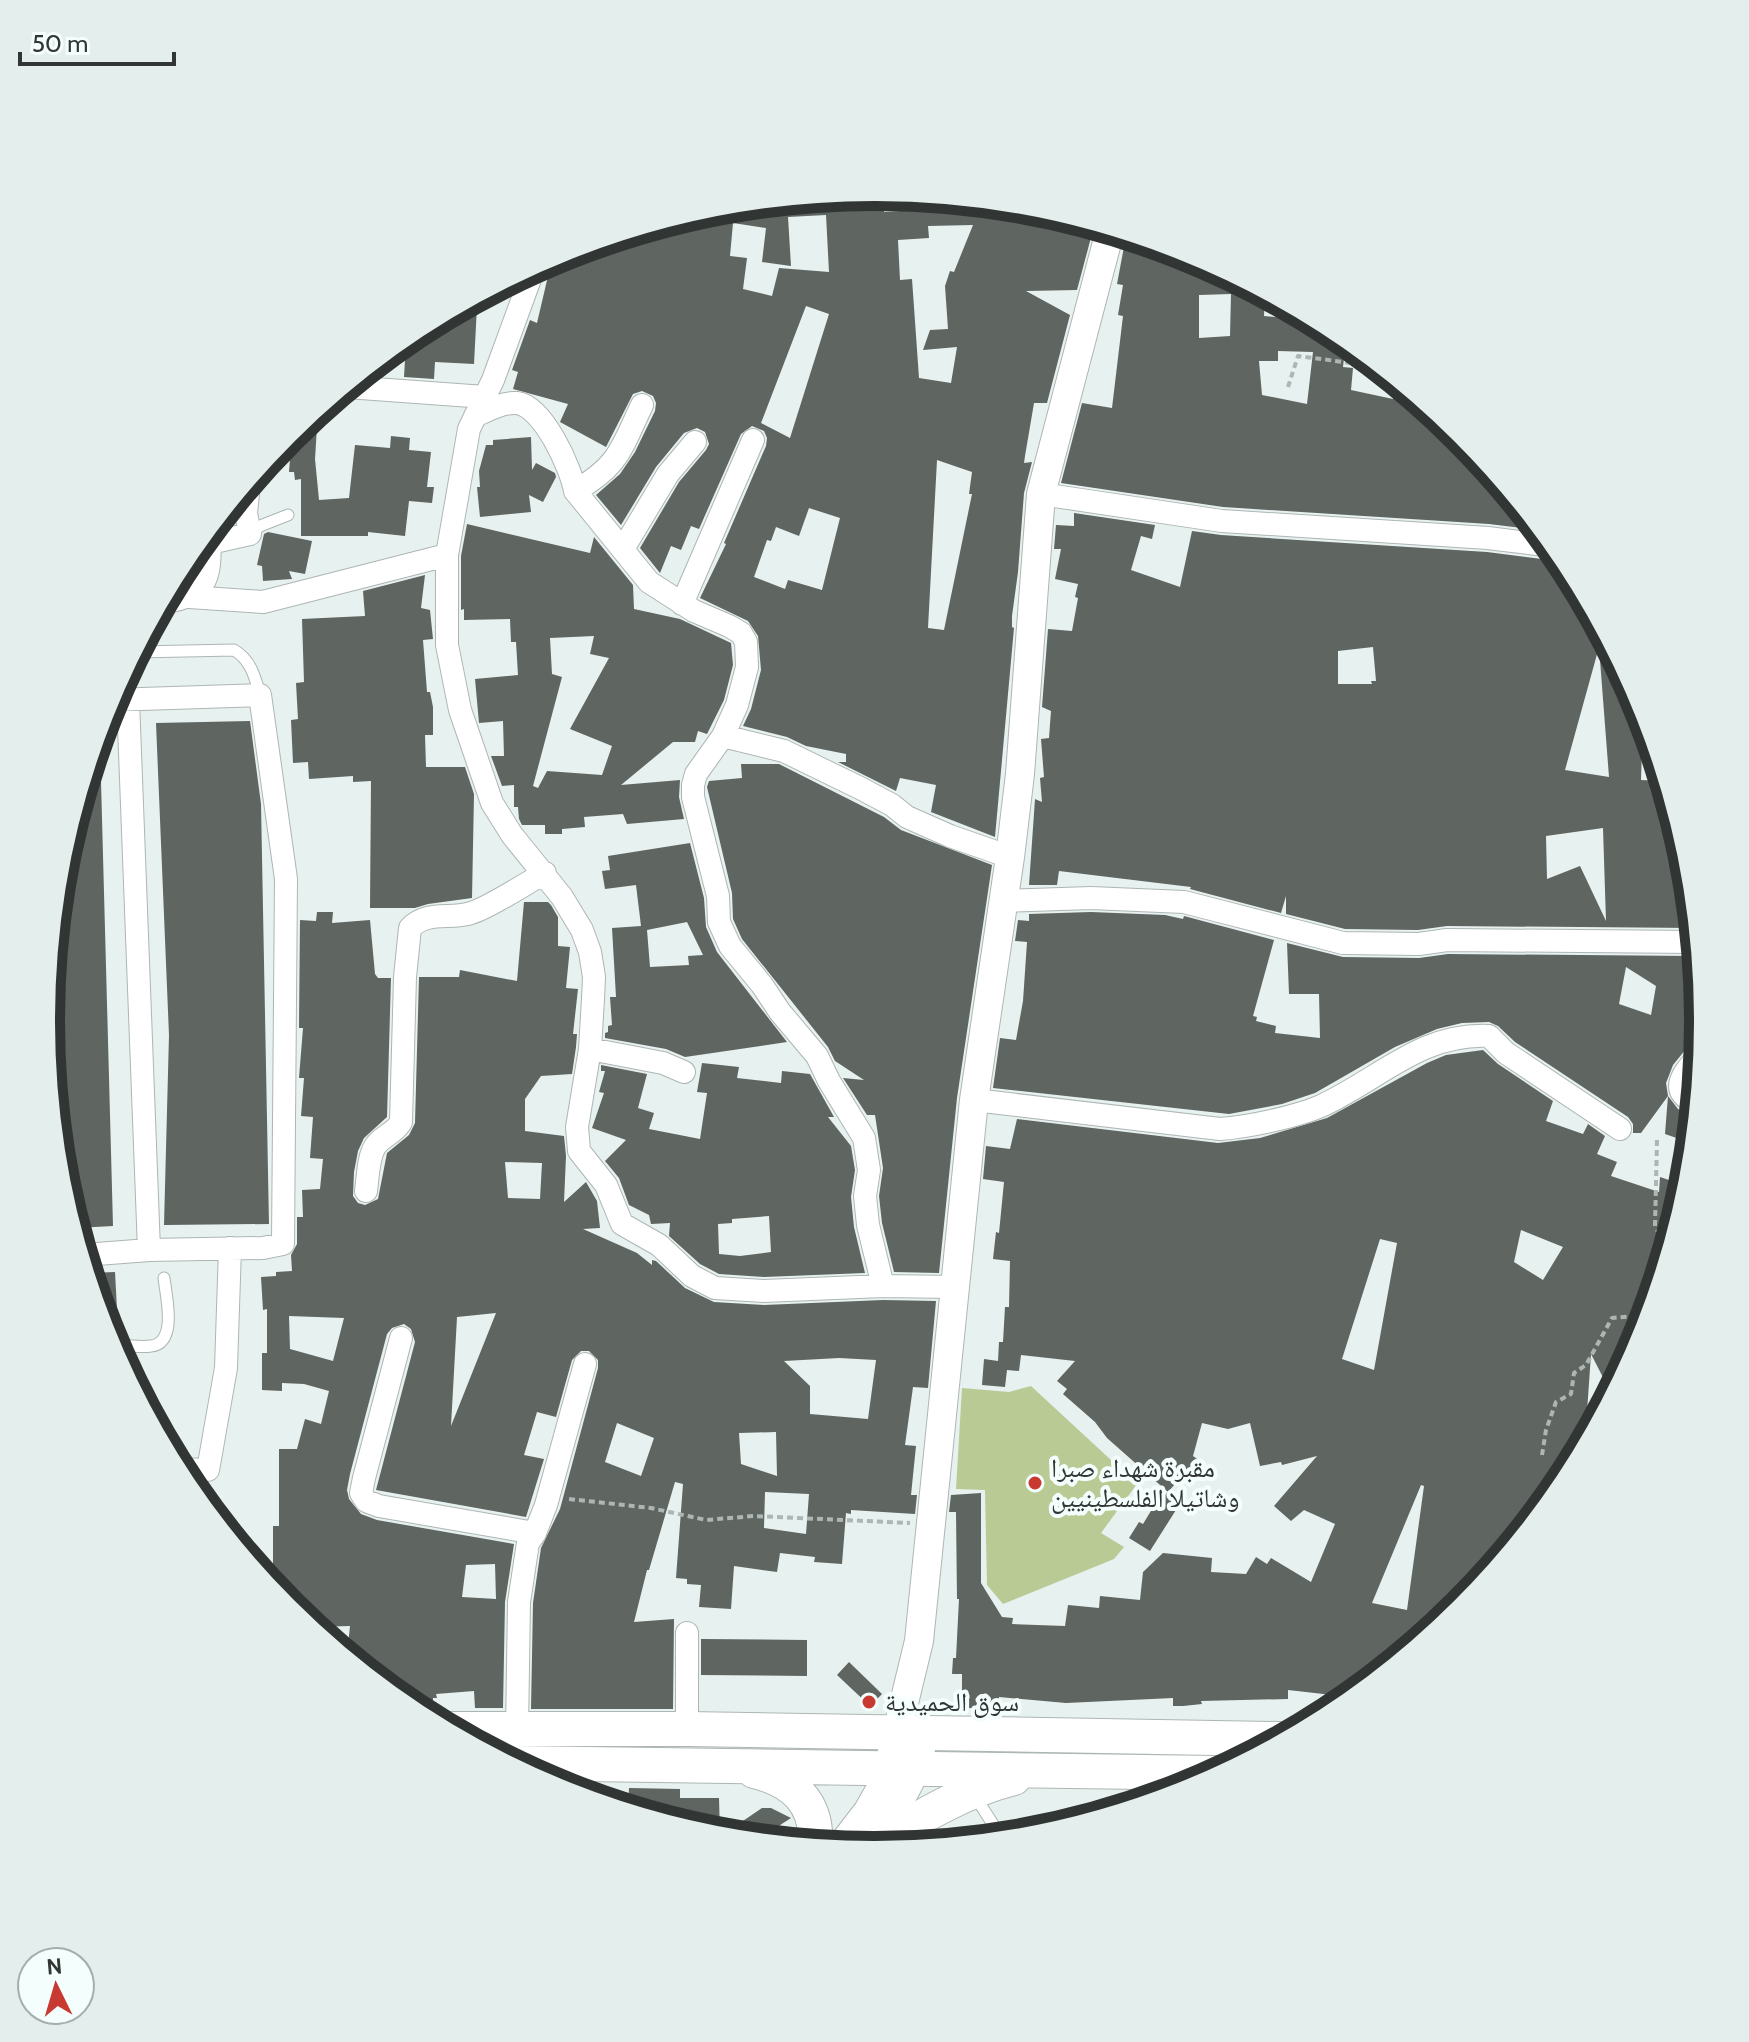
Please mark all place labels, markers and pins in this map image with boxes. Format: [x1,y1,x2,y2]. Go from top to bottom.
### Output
place label: مقبرة شهداء صبرا وشاتيلا الفلسطينيين [1051,1452,1239,1514]
marker: مقبرة شهداء صبرا وشاتيلا الفلسطينيين [1026,1474,1044,1492]
place label: سوق الحمیدیة [885,1686,1019,1718]
marker: سوق الحمیدیة [860,1693,878,1711]

